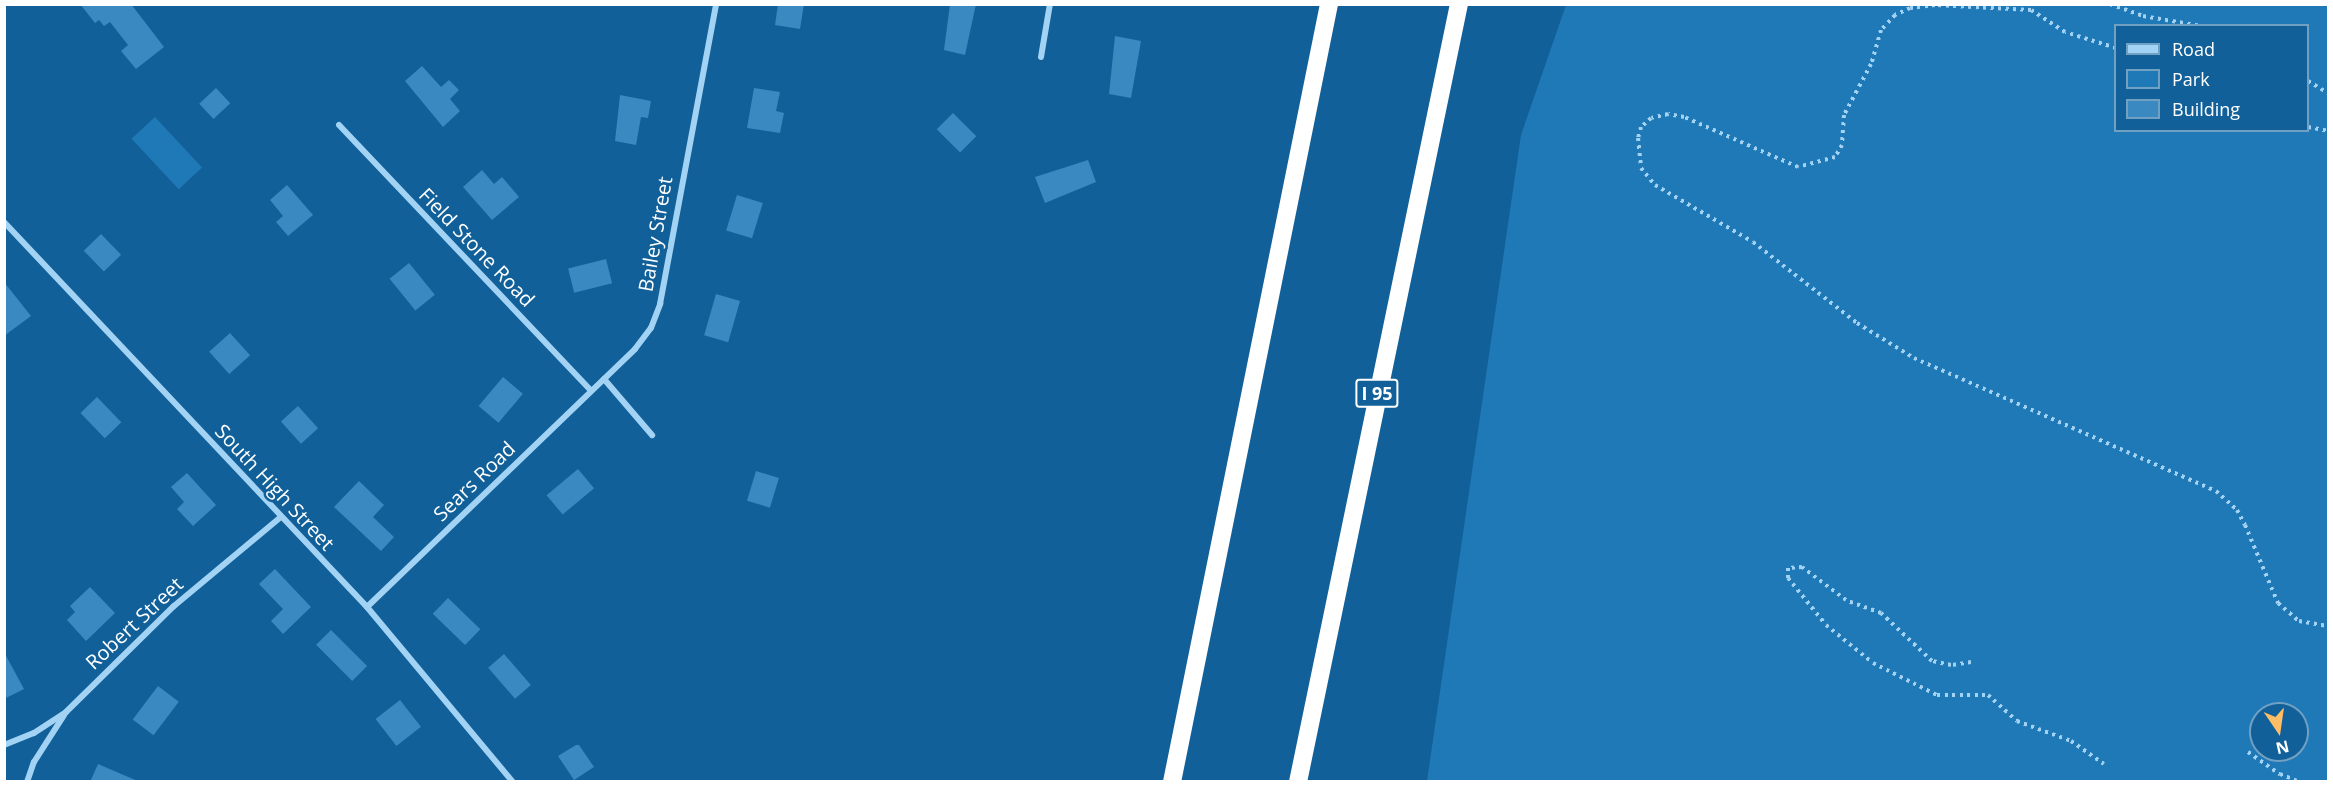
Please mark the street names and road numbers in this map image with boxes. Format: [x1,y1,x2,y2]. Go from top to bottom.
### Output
street label: Bailey Street [633,175,677,293]
street label: Field Stone Road [414,183,540,311]
road number: I 95 [1354,378,1400,408]
street label: South High Street [210,419,340,555]
street label: Sears Road [428,436,520,526]
street label: Robert Street [80,572,188,674]

